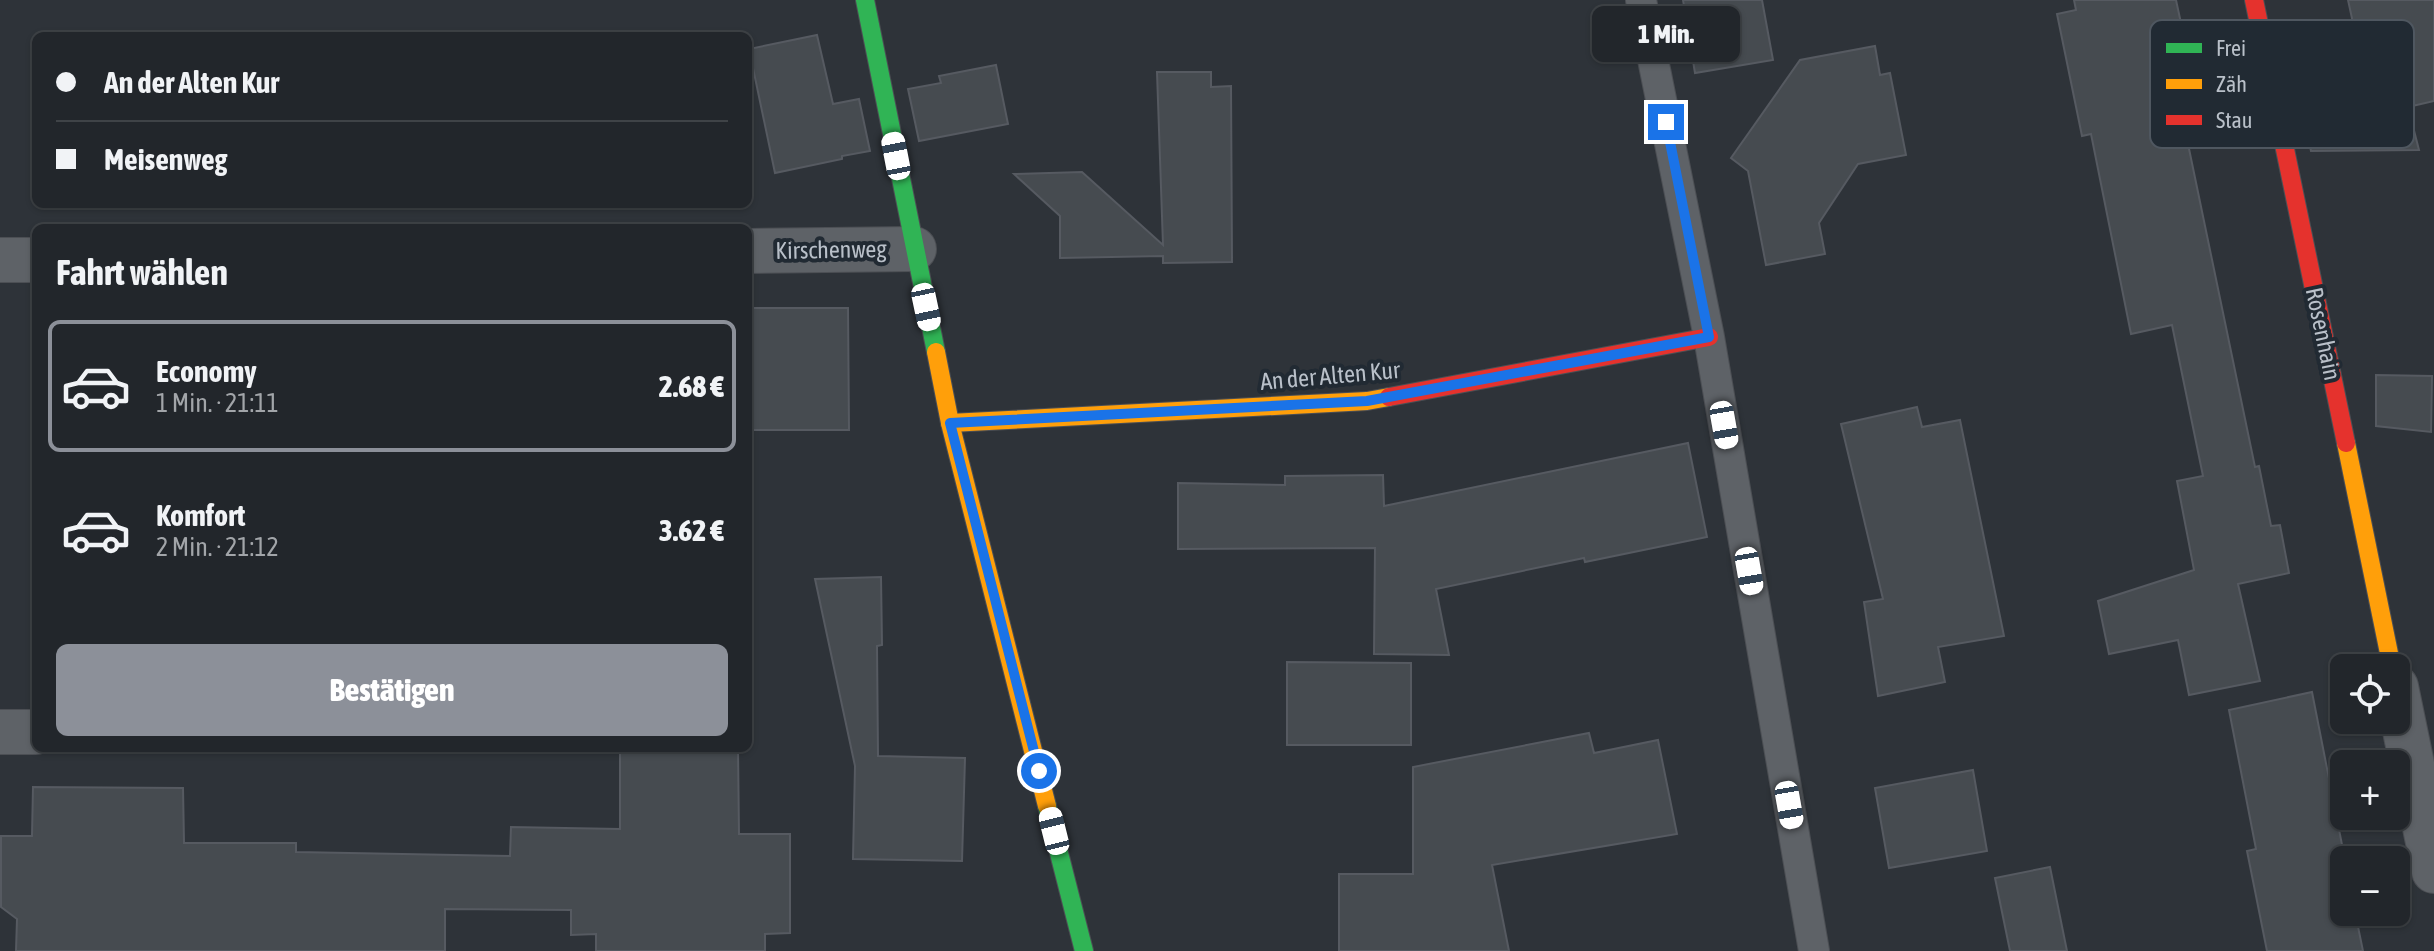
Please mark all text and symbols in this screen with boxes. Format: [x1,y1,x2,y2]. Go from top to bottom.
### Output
callout: 1 Min. [1592,6,1740,62]
text: 1 Min. [1638,19,1694,49]
legend [2150,20,2414,148]
text: Frei [2216,35,2246,61]
text: An der Alten Kur [104,65,279,99]
text: Zäh [2216,71,2247,97]
route end [1648,104,1684,140]
text: Stau [2216,107,2252,133]
car [880,130,912,182]
text: Meisenweg [104,142,228,176]
street label: Kirschenweg [775,235,887,264]
text: Fahrt wählen [56,251,228,293]
car [909,281,943,333]
street label: Rosenhain [2300,285,2346,383]
icon: car [60,350,132,422]
text: Economy [156,354,257,388]
street label: An der Alten Kur [1259,356,1402,395]
text: 2.68 € [659,369,724,403]
text: 1 Min. · 21:11 [156,388,279,418]
car [1708,399,1740,451]
icon: car [60,494,132,566]
text: Komfort [156,498,245,532]
text: 3.62 € [659,513,724,547]
text: 2 Min. · 21:12 [156,532,279,562]
car [1733,545,1765,597]
button: Bestätigen [56,644,728,736]
map controls [2330,654,2410,926]
button: locate [2330,654,2410,734]
button: + [2330,750,2410,830]
route start [1021,753,1057,789]
car [1773,779,1805,831]
car [1037,805,1071,857]
button: − [2330,846,2410,926]

